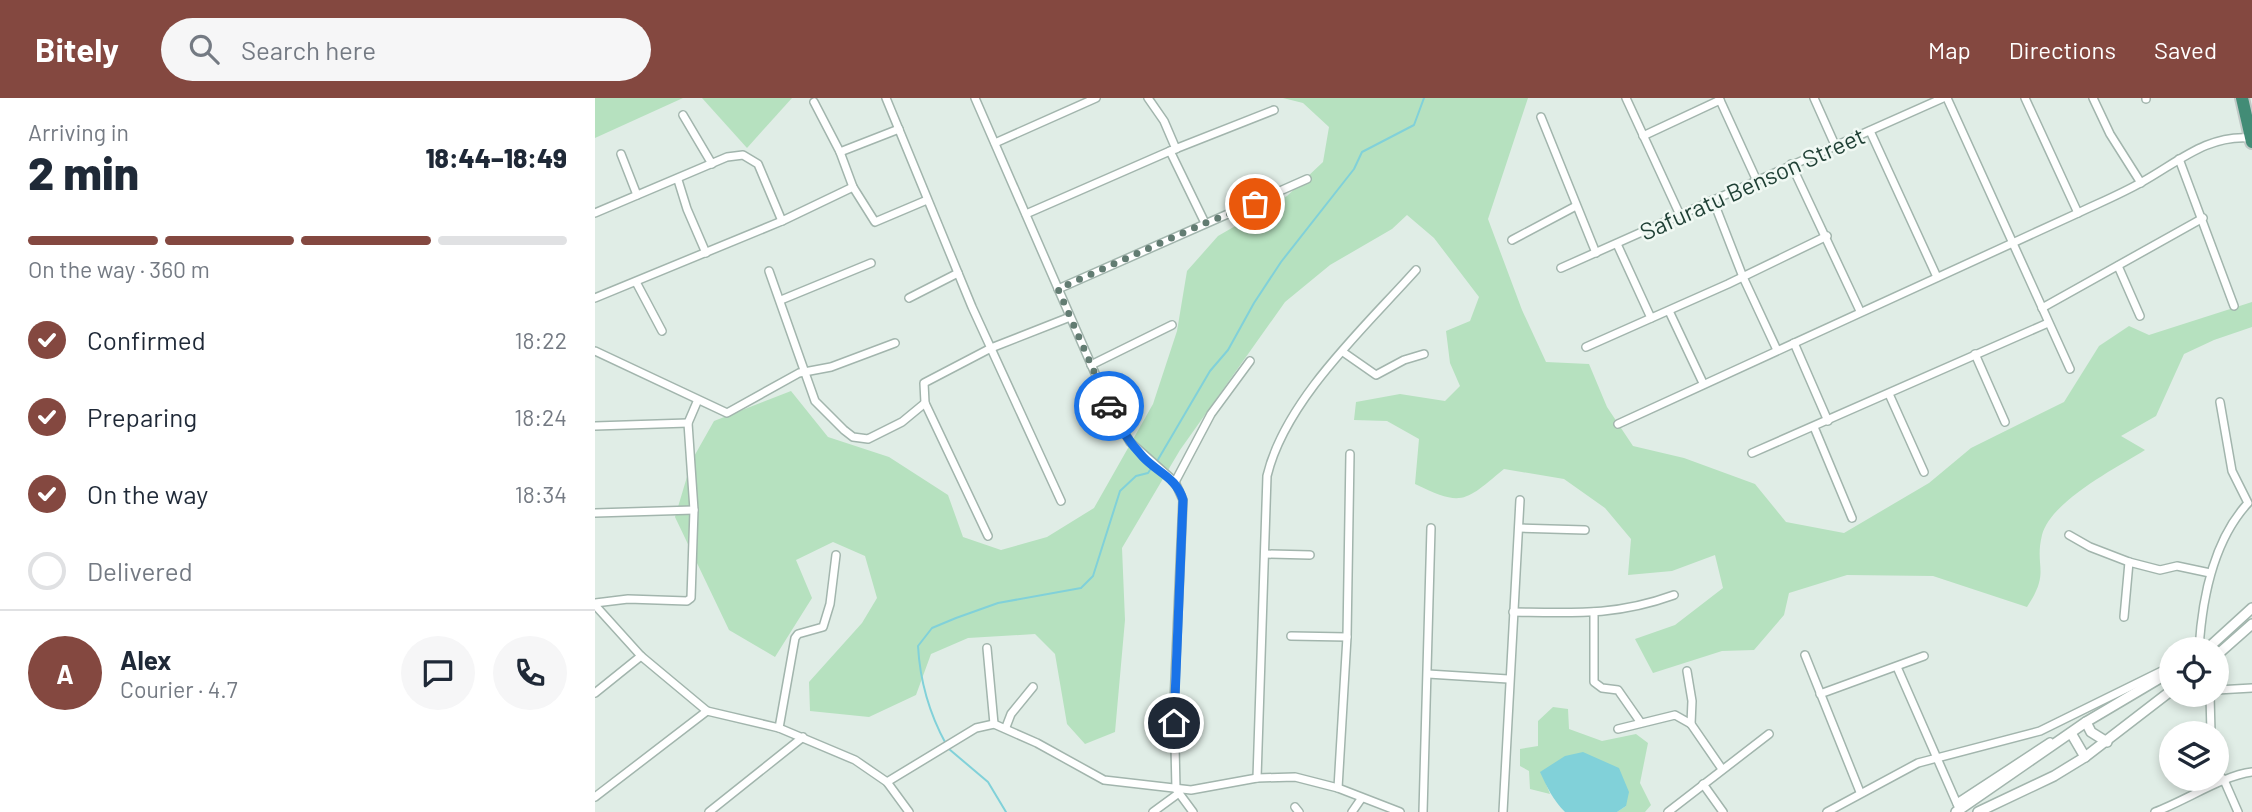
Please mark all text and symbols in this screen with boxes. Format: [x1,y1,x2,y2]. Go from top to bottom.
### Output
search box [161,18,651,81]
text: Bitely [35,29,119,69]
icon: search [185,30,223,68]
text: Search here [241,34,376,65]
text: Map [1928,35,1971,64]
text: Directions [2009,35,2116,64]
text: Saved [2154,35,2217,64]
text: Arriving in [28,118,129,146]
street label: Safuratu Benson Street [1635,120,1869,246]
text: 18:44–18:49 [425,142,567,173]
text: 2 min [28,144,139,199]
pin [1225,174,1285,234]
icon: bag [1236,185,1274,223]
text: On the way · 360 m [28,255,210,283]
icon: check [28,321,66,359]
text: Confirmed [87,324,206,355]
text: 18:22 [515,326,567,354]
courier [1074,371,1144,441]
icon: car [1090,387,1128,425]
icon: check [28,398,66,436]
text: Preparing [87,401,197,432]
text: 18:24 [514,403,567,431]
icon: check [28,475,66,513]
text: On the way [87,478,208,509]
text: 18:34 [515,480,567,508]
text: Delivered [87,555,193,586]
button: chat [401,636,475,710]
button: phone [493,636,567,710]
map controls [2159,637,2229,791]
button: locate [2159,637,2229,707]
text: Alex [120,644,171,675]
text: A [56,658,74,689]
text: Courier · 4.7 [120,675,238,703]
pin [1144,693,1204,753]
icon: home [1155,704,1193,742]
button: layers [2159,721,2229,791]

